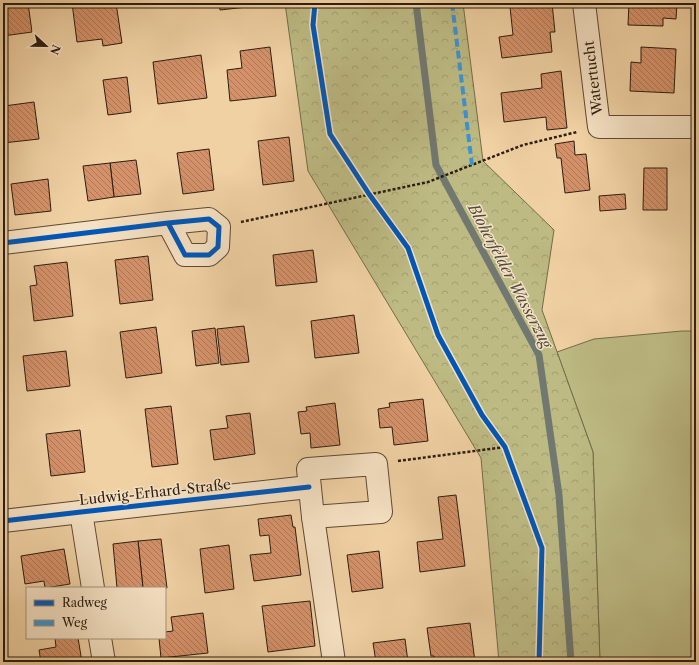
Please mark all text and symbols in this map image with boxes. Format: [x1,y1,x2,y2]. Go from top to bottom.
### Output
north arrow [26,26,66,66]
street label: Watertucht [580,40,607,117]
text: N [47,43,64,57]
water label: Bloherfelder Wasserzug [464,199,557,353]
street label: Ludwig-Erhard-Straße [78,475,232,509]
legend [26,587,166,639]
text: Radweg [62,595,108,610]
text: Weg [61,615,88,630]

